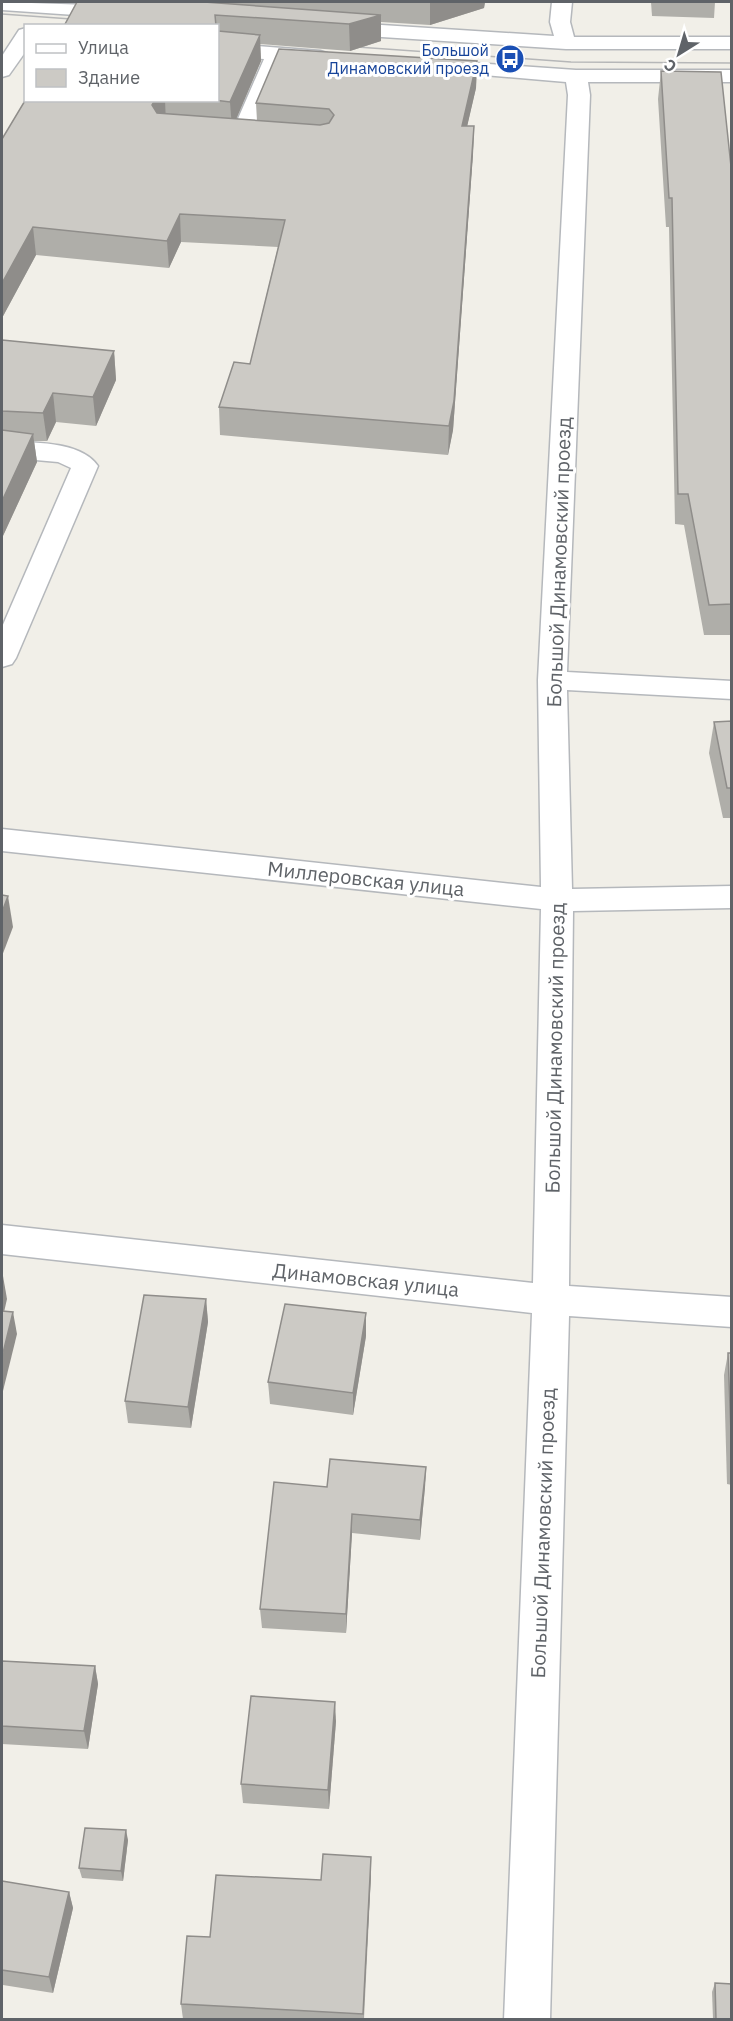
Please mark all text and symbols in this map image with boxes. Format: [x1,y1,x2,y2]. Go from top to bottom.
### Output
legend [24,24,219,102]
north arrow [649,24,709,84]
text: Улица [78,36,129,59]
place label: Большой Динамовский проезд [328,40,489,78]
bus stop icon: Большой Динамовский проезд [494,43,526,75]
text: С [660,55,680,77]
text: Здание [78,66,140,89]
street label: Большой Динамовский проезд [540,416,577,708]
street label: Миллеровская улица [266,855,466,902]
street label: Большой Динамовский проезд [538,902,571,1194]
street label: Динамовская улица [271,1256,461,1303]
street label: Большой Динамовский проезд [524,1387,561,1679]

